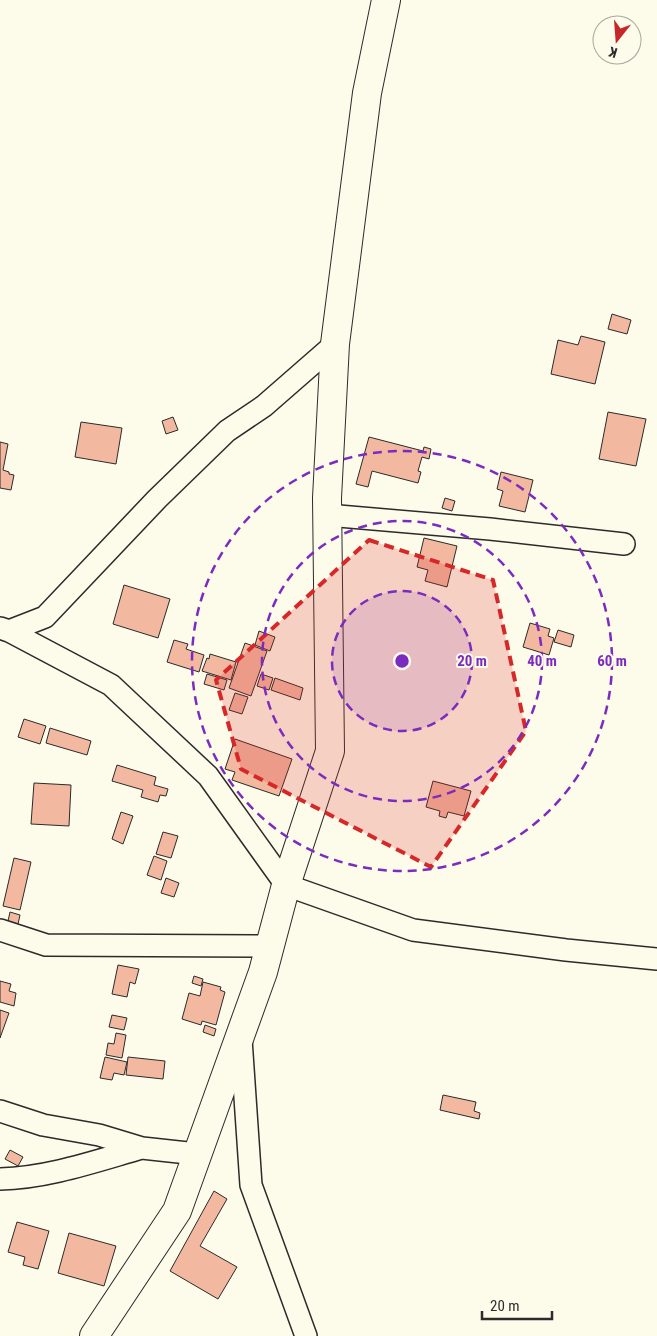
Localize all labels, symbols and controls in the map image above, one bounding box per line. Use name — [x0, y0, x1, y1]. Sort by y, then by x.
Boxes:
north arrow — [592, 15, 642, 65]
text: K — [607, 44, 619, 61]
centre of rings — [393, 652, 411, 670]
text: 20 m — [457, 652, 487, 670]
text: 40 m — [527, 652, 557, 670]
text: 60 m — [597, 652, 627, 670]
scale bar — [482, 1288, 552, 1320]
text: 20 m — [490, 1297, 520, 1315]

